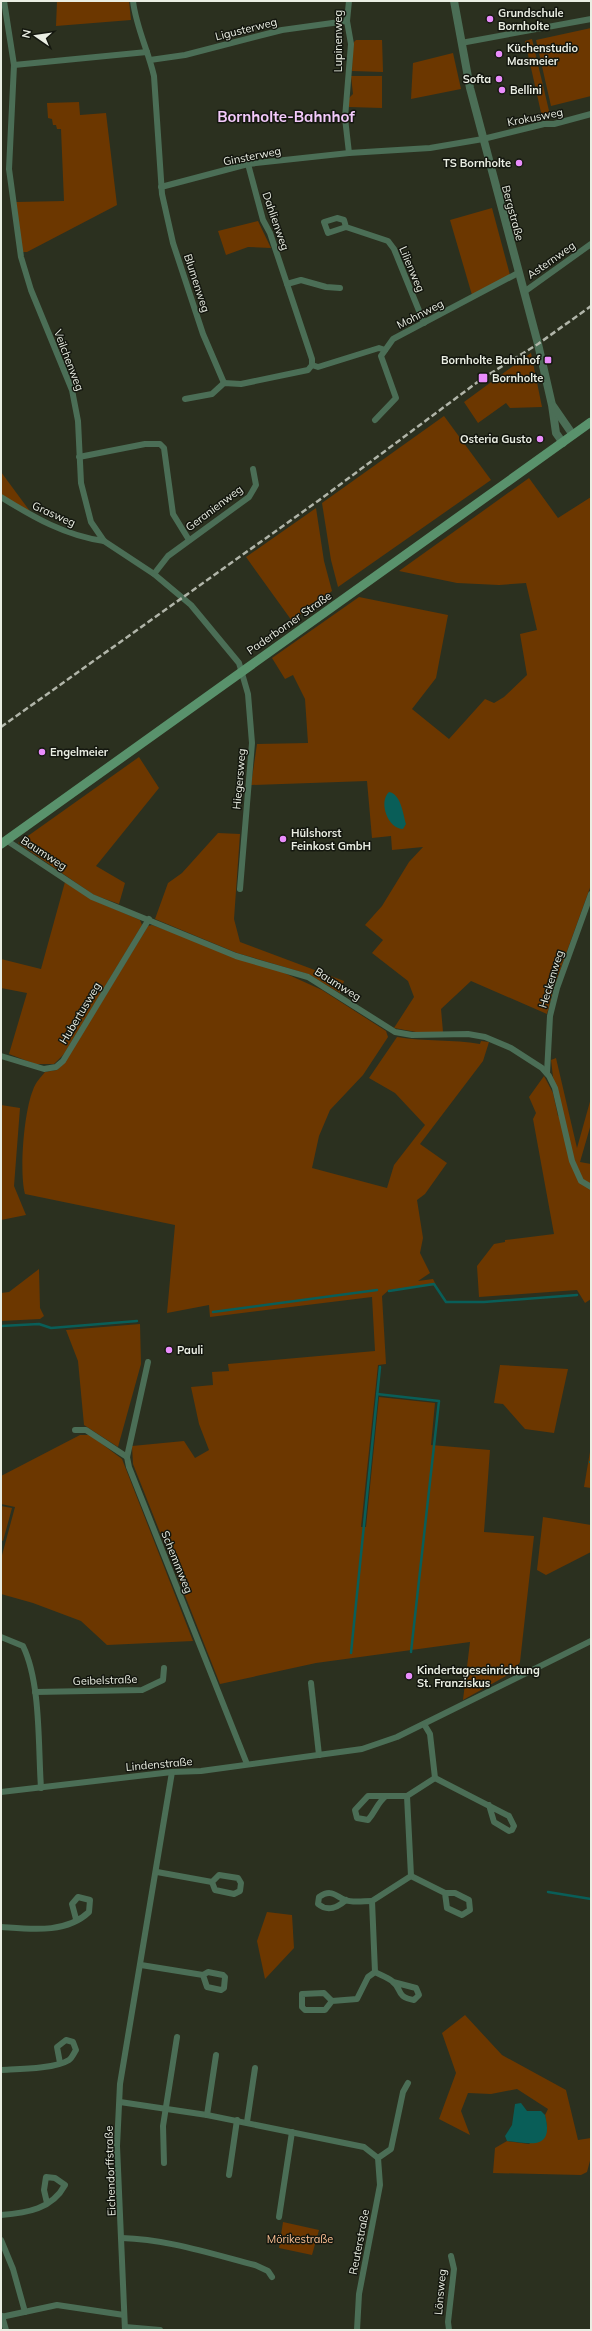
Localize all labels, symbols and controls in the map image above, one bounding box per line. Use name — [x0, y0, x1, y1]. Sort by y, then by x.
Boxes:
place label: Grundschule Bornholte — [498, 6, 564, 33]
street label: Lupinenweg — [331, 10, 345, 72]
marker: Grundschule Bornholte — [485, 14, 495, 24]
street label: Ligusterweg — [214, 15, 278, 43]
north arrow — [16, 16, 56, 56]
text: N — [19, 28, 34, 39]
place label: Küchenstudio Masmeier — [507, 41, 578, 68]
marker: Küchenstudio Masmeier — [494, 49, 504, 59]
place label: Softa — [463, 72, 491, 86]
marker: Softa — [494, 74, 504, 84]
place label: Bellini — [510, 83, 542, 97]
marker: Bellini — [497, 85, 507, 95]
street label: Krokusweg — [506, 105, 564, 129]
district label: Bornholte-Bahnhof — [217, 107, 355, 126]
street label: Ginsterweg — [222, 144, 282, 168]
place label: TS Bornholte — [443, 156, 511, 170]
marker: TS Bornholte — [514, 158, 524, 168]
street label: Bergstraße — [499, 184, 527, 242]
street label: Dahlienweg — [259, 190, 293, 252]
street label: Asternweg — [524, 238, 578, 282]
street label: Lilienweg — [396, 244, 428, 294]
street label: Blumenweg — [181, 252, 213, 314]
street label: Mohnweg — [394, 296, 446, 332]
street label: Veilchenweg — [51, 327, 87, 393]
place label: Bornholte Bahnhof — [441, 353, 541, 367]
marker: Bornholte Bahnhof — [543, 355, 553, 365]
place label: Bornholte — [492, 371, 543, 385]
marker: Bornholte — [477, 372, 489, 384]
place label: Osteria Gusto — [460, 432, 532, 446]
marker: Osteria Gusto — [535, 434, 545, 444]
street label: Geranienweg — [183, 482, 245, 534]
street label: Grasweg — [30, 498, 78, 530]
street label: Paderborner Straße — [244, 588, 334, 658]
place label: Engelmeier — [50, 745, 109, 759]
marker: Engelmeier — [37, 747, 47, 757]
street label: Hiegersweg — [229, 748, 249, 810]
place label: Hülshorst Feinkost GmbH — [291, 826, 371, 853]
street label: Baumweg — [18, 833, 70, 873]
marker: Hülshorst Feinkost GmbH — [278, 834, 288, 844]
street label: Heckenweg — [536, 948, 566, 1010]
street label: Baumweg — [312, 964, 364, 1004]
street label: Hubertusweg — [56, 980, 104, 1046]
place label: Pauli — [177, 1343, 203, 1357]
marker: Pauli — [164, 1345, 174, 1355]
street label: Schemmweg — [158, 1529, 196, 1595]
place label: Kindertageseinrichtung St. Franziskus — [417, 1663, 540, 1690]
marker: Kindertageseinrichtung St. Franziskus — [404, 1671, 414, 1681]
street label: Geibelstraße — [72, 1672, 138, 1688]
street label: Lindenstraße — [125, 1754, 193, 1774]
street label: Eichendorffstraße — [101, 2126, 119, 2216]
street label: Reuterstraße — [346, 2208, 372, 2276]
park label: Mörikestraße — [267, 2232, 333, 2246]
street label: Lönsweg — [431, 2268, 449, 2316]

